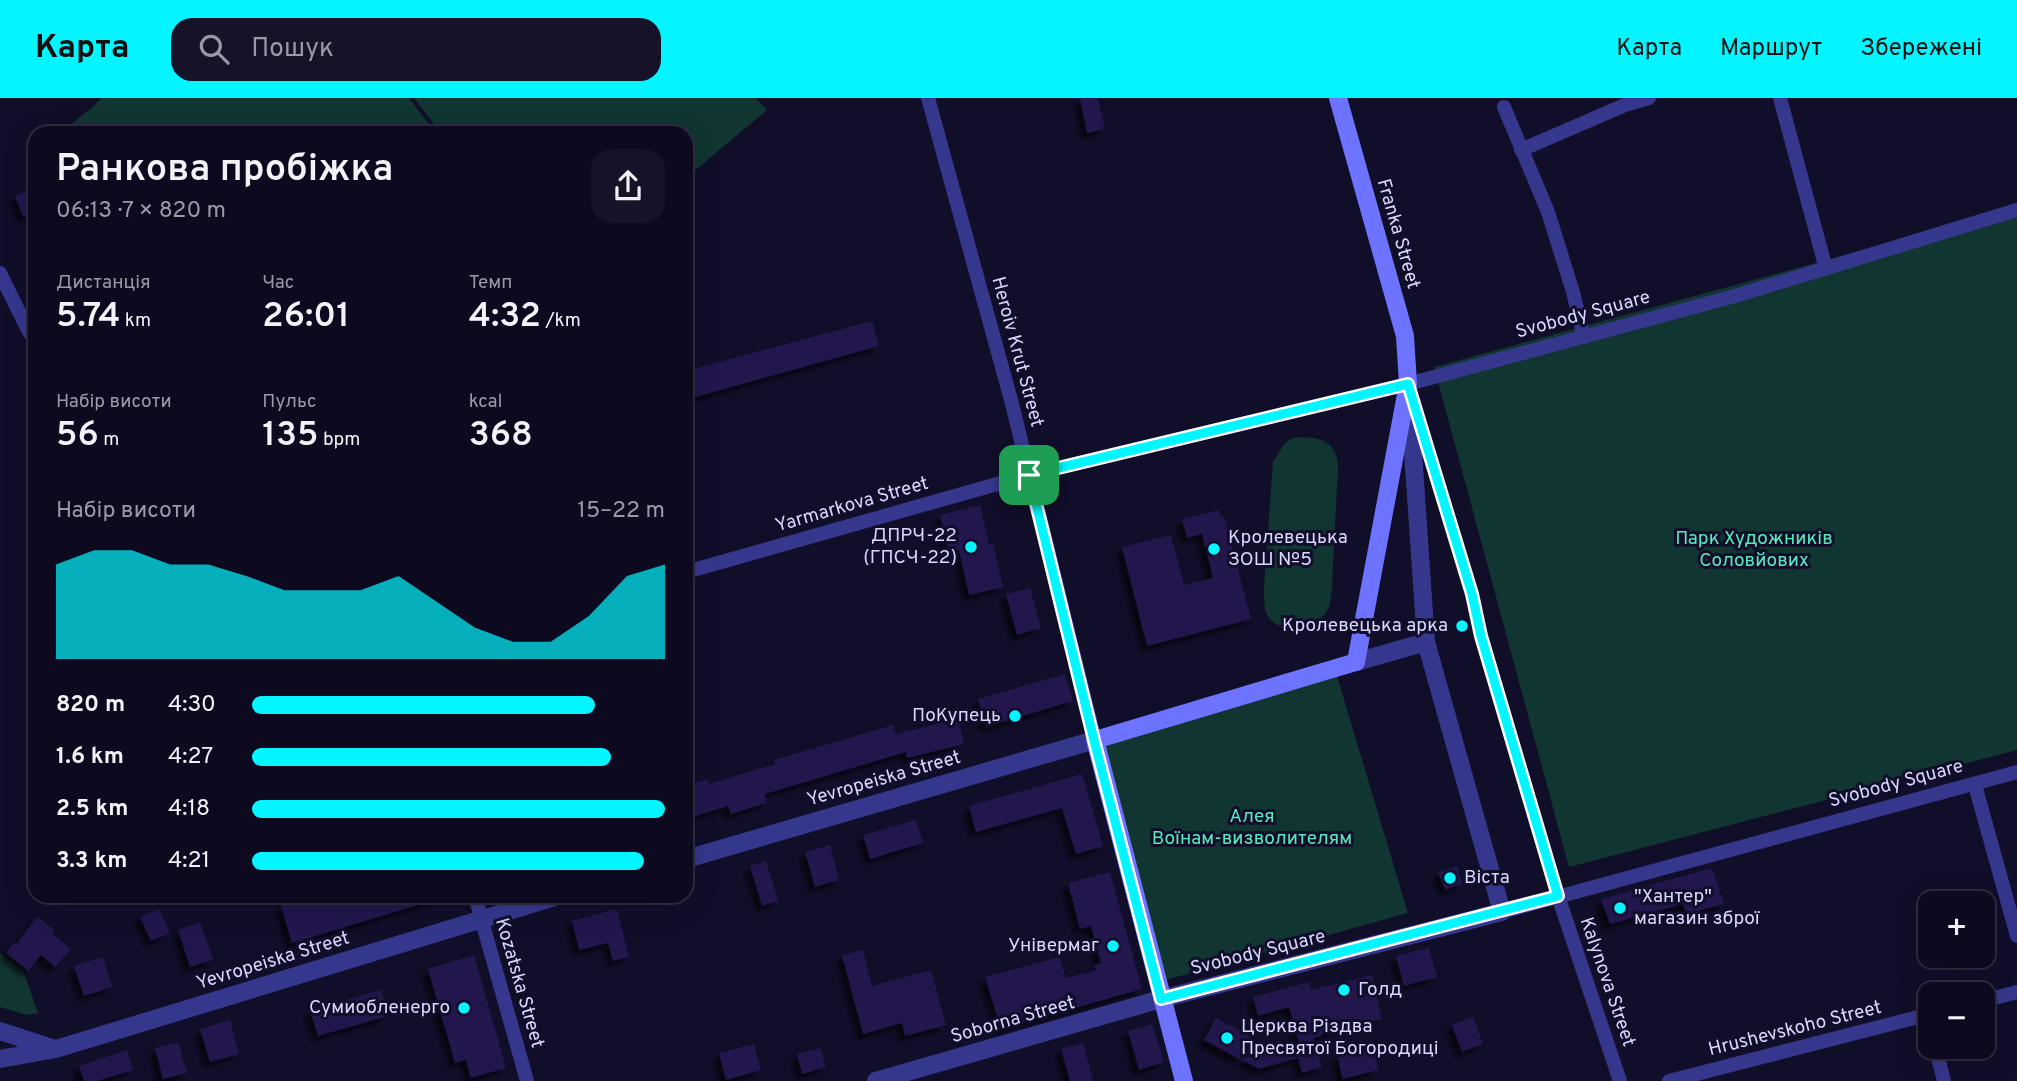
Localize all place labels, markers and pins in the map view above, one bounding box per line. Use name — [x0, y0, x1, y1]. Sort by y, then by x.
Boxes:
pin — [999, 445, 1059, 505]
place label: ДПРЧ-22 (ГПСЧ-22) — [863, 524, 957, 570]
place label: Кролевецька ЗОШ №5 — [1228, 526, 1348, 572]
marker: ДПРЧ-22 (ГПСЧ-22) — [963, 539, 979, 555]
marker: Кролевецька ЗОШ №5 — [1206, 541, 1222, 557]
place label: Кролевецька арка — [1282, 614, 1448, 638]
marker: Кролевецька арка — [1454, 618, 1470, 634]
place label: ПоКупець — [912, 704, 1001, 728]
marker: ПоКупець — [1007, 708, 1023, 724]
place label: Віста — [1464, 866, 1510, 890]
marker: Віста — [1442, 870, 1458, 886]
place label: "Хантер" магазин зброї — [1634, 885, 1761, 931]
marker: "Хантер" магазин зброї — [1612, 900, 1628, 916]
place label: Універмаг — [1008, 934, 1099, 958]
marker: Універмаг — [1105, 938, 1121, 954]
place label: Голд — [1358, 978, 1402, 1002]
marker: Голд — [1336, 982, 1352, 998]
place label: Сумиобленерго — [309, 996, 450, 1020]
marker: Сумиобленерго — [456, 1000, 472, 1016]
place label: Церква Різдва Пресвятої Богородиці — [1241, 1015, 1439, 1061]
marker: Церква Різдва Пресвятої Богородиці — [1219, 1030, 1235, 1046]

